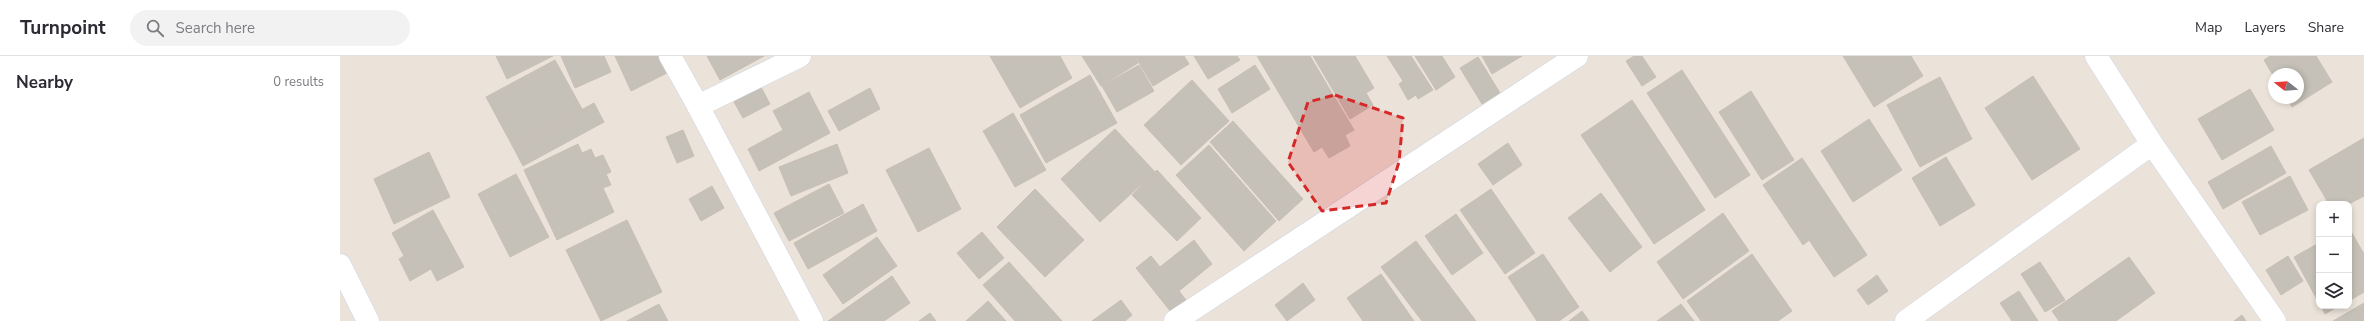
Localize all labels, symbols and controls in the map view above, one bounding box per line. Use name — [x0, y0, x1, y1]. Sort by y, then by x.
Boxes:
search box — [130, 10, 410, 46]
text: Turnpoint — [20, 15, 106, 41]
icon: search — [144, 17, 166, 39]
text: Search here — [176, 18, 255, 38]
text: Map — [2195, 18, 2222, 37]
text: Layers — [2244, 18, 2286, 37]
text: Share — [2308, 18, 2344, 37]
north arrow — [2268, 68, 2304, 104]
text: Nearby — [16, 71, 73, 94]
text: 0 results — [273, 73, 324, 91]
map controls — [2316, 201, 2352, 309]
button: + — [2316, 201, 2352, 237]
button: − — [2316, 237, 2352, 273]
button: layers — [2316, 273, 2352, 309]

